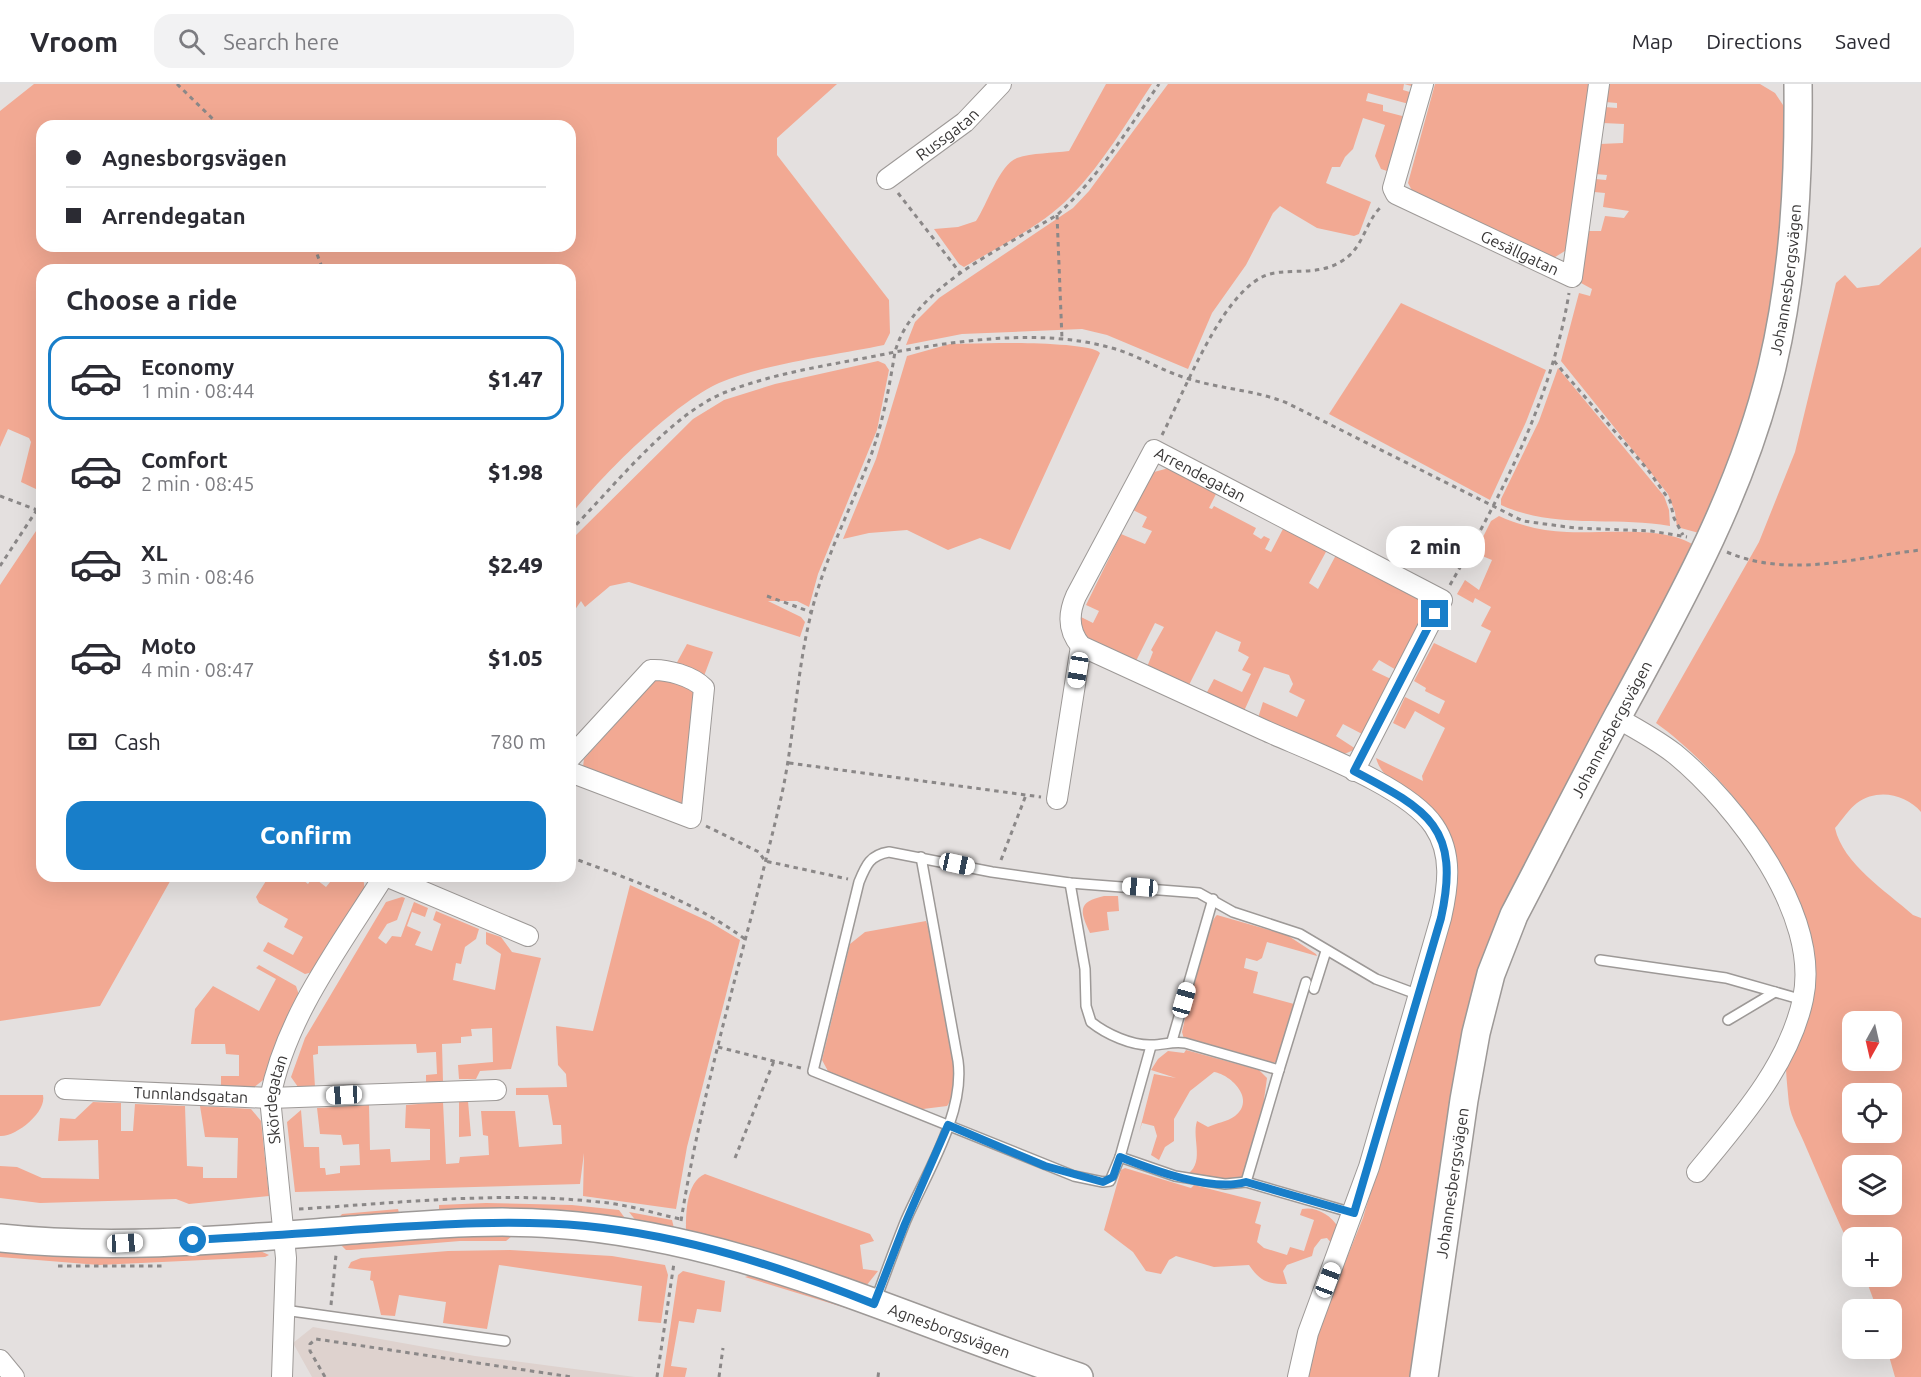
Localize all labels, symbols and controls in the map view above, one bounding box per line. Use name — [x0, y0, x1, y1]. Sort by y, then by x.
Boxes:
search box — [154, 14, 574, 68]
icon: search — [175, 25, 208, 58]
text: Vroom — [30, 26, 118, 57]
text: Search here — [223, 29, 339, 54]
text: Map — [1632, 29, 1673, 53]
text: Directions — [1706, 29, 1802, 53]
text: Saved — [1835, 29, 1891, 53]
street label: Russgatan — [912, 105, 982, 164]
text: Agnesborgsvägen — [102, 145, 287, 170]
text: Arrendegatan — [102, 203, 246, 228]
street label: Johannesbergsvägen — [1766, 203, 1804, 357]
street label: Gesällgatan — [1478, 226, 1562, 279]
text: Choose a ride — [66, 285, 238, 315]
icon: car — [69, 351, 123, 405]
text: Economy — [141, 354, 234, 379]
text: $1.47 — [488, 366, 543, 391]
text: 1 min · 08:44 — [141, 379, 255, 402]
street label: Arrendegatan — [1152, 443, 1249, 505]
icon: car — [69, 444, 123, 498]
text: Comfort — [141, 447, 228, 472]
text: $1.98 — [488, 459, 543, 484]
text: 2 min · 08:45 — [141, 472, 255, 495]
callout: 2 min — [1386, 527, 1484, 569]
text: 2 min — [1410, 535, 1461, 558]
icon: car — [69, 537, 123, 591]
text: XL — [141, 540, 168, 565]
text: $2.49 — [488, 552, 543, 577]
text: 3 min · 08:46 — [141, 565, 255, 588]
route end — [1421, 600, 1448, 627]
icon: car — [69, 630, 123, 684]
text: Moto — [141, 633, 196, 658]
text: $1.05 — [488, 645, 543, 670]
car — [1066, 651, 1090, 689]
text: 4 min · 08:47 — [141, 658, 255, 681]
street label: Johannesbergsvägen — [1568, 658, 1655, 801]
icon: cash — [66, 725, 99, 758]
text: Cash — [114, 729, 161, 754]
text: 780 m — [490, 730, 546, 753]
button: Confirm — [66, 801, 546, 870]
car — [938, 851, 976, 877]
car — [1121, 876, 1159, 898]
car — [1170, 980, 1198, 1020]
north arrow — [1842, 1011, 1902, 1071]
map controls — [1842, 1011, 1902, 1359]
street label: Skördegatan — [261, 1052, 290, 1145]
street label: Tunnlandsgatan — [133, 1083, 249, 1106]
button: locate — [1842, 1083, 1902, 1143]
car — [326, 1085, 362, 1105]
street label: Johannesbergsvägen — [1432, 1106, 1472, 1260]
button: layers — [1842, 1155, 1902, 1215]
route start — [179, 1226, 206, 1253]
button: + — [1842, 1227, 1902, 1287]
car — [107, 1233, 143, 1253]
car — [1313, 1260, 1343, 1300]
button: − — [1842, 1299, 1902, 1359]
street label: Agnesborgsvägen — [886, 1300, 1013, 1361]

